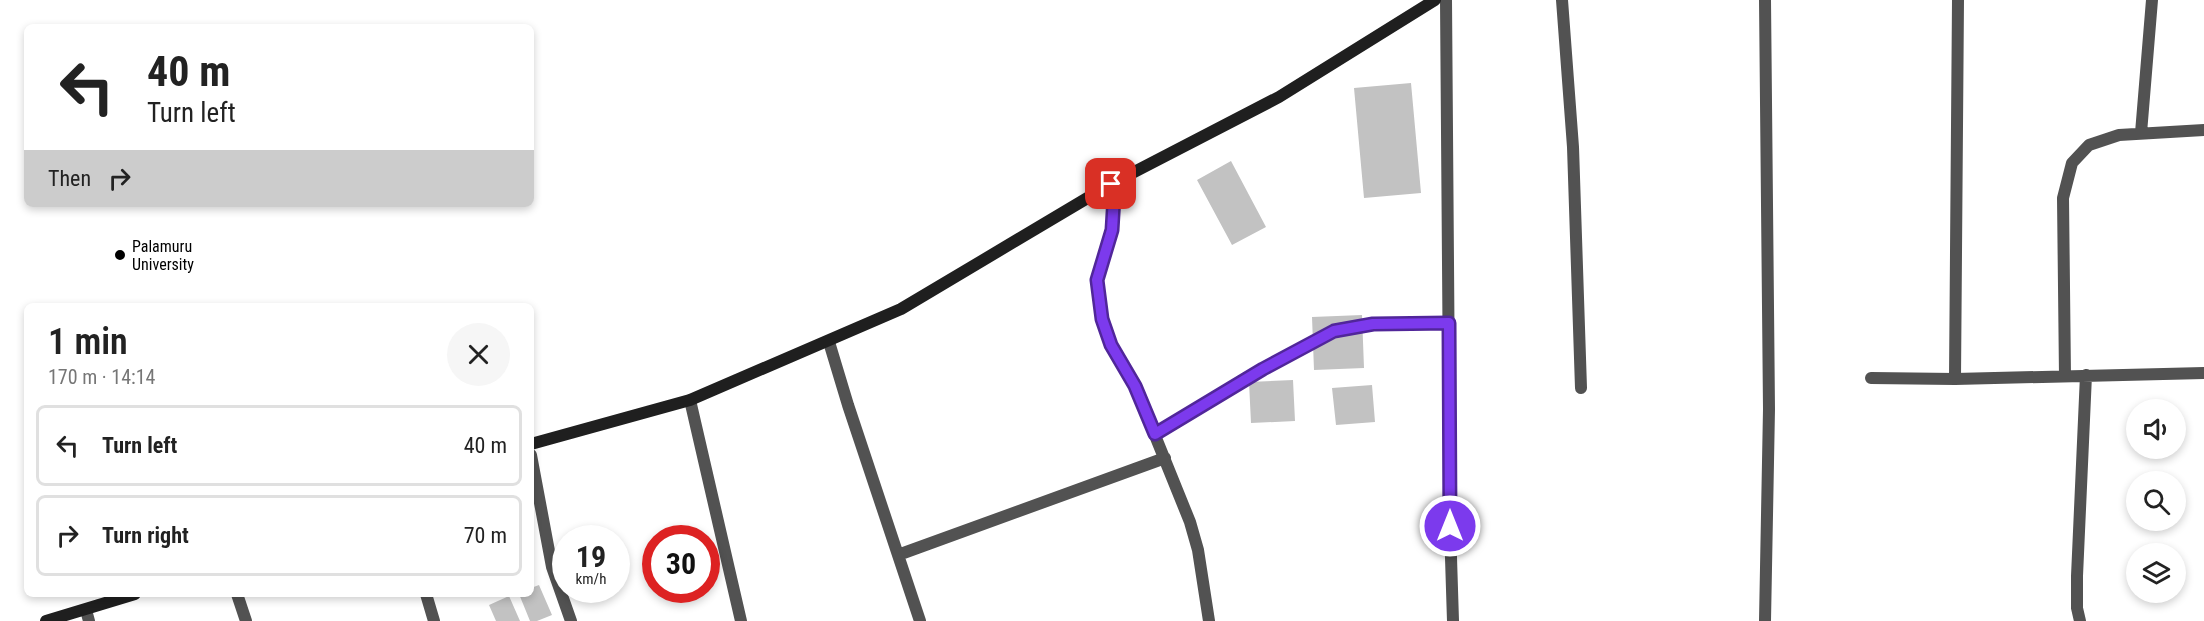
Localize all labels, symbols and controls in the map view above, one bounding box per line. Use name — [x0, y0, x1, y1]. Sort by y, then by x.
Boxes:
text: 40 m — [147, 47, 230, 96]
icon: left — [48, 48, 126, 126]
text: Turn left — [147, 97, 236, 129]
pin — [1085, 158, 1136, 209]
icon: right — [103, 162, 136, 195]
text: Then — [48, 166, 91, 191]
icon: arrive — [1094, 167, 1127, 200]
place label: Palamuru University — [132, 237, 194, 274]
marker: Palamuru University — [113, 248, 127, 262]
text: 1 min — [48, 321, 128, 363]
button: close — [447, 323, 510, 386]
text: 170 m · 14:14 — [48, 365, 155, 389]
map controls — [2126, 399, 2186, 603]
button: sound — [2126, 399, 2186, 459]
icon: left — [51, 429, 84, 462]
text: Turn left — [102, 433, 177, 458]
text: 40 m — [464, 433, 507, 458]
button: search — [2126, 471, 2186, 531]
position arrow — [1418, 494, 1482, 558]
icon: right — [51, 519, 84, 552]
text: Turn right — [102, 523, 189, 548]
text: 70 m — [464, 523, 507, 548]
speed limit sign: 30 — [642, 525, 720, 603]
text: 19 — [576, 539, 606, 574]
button: layers — [2126, 543, 2186, 603]
text: km/h — [576, 570, 606, 588]

